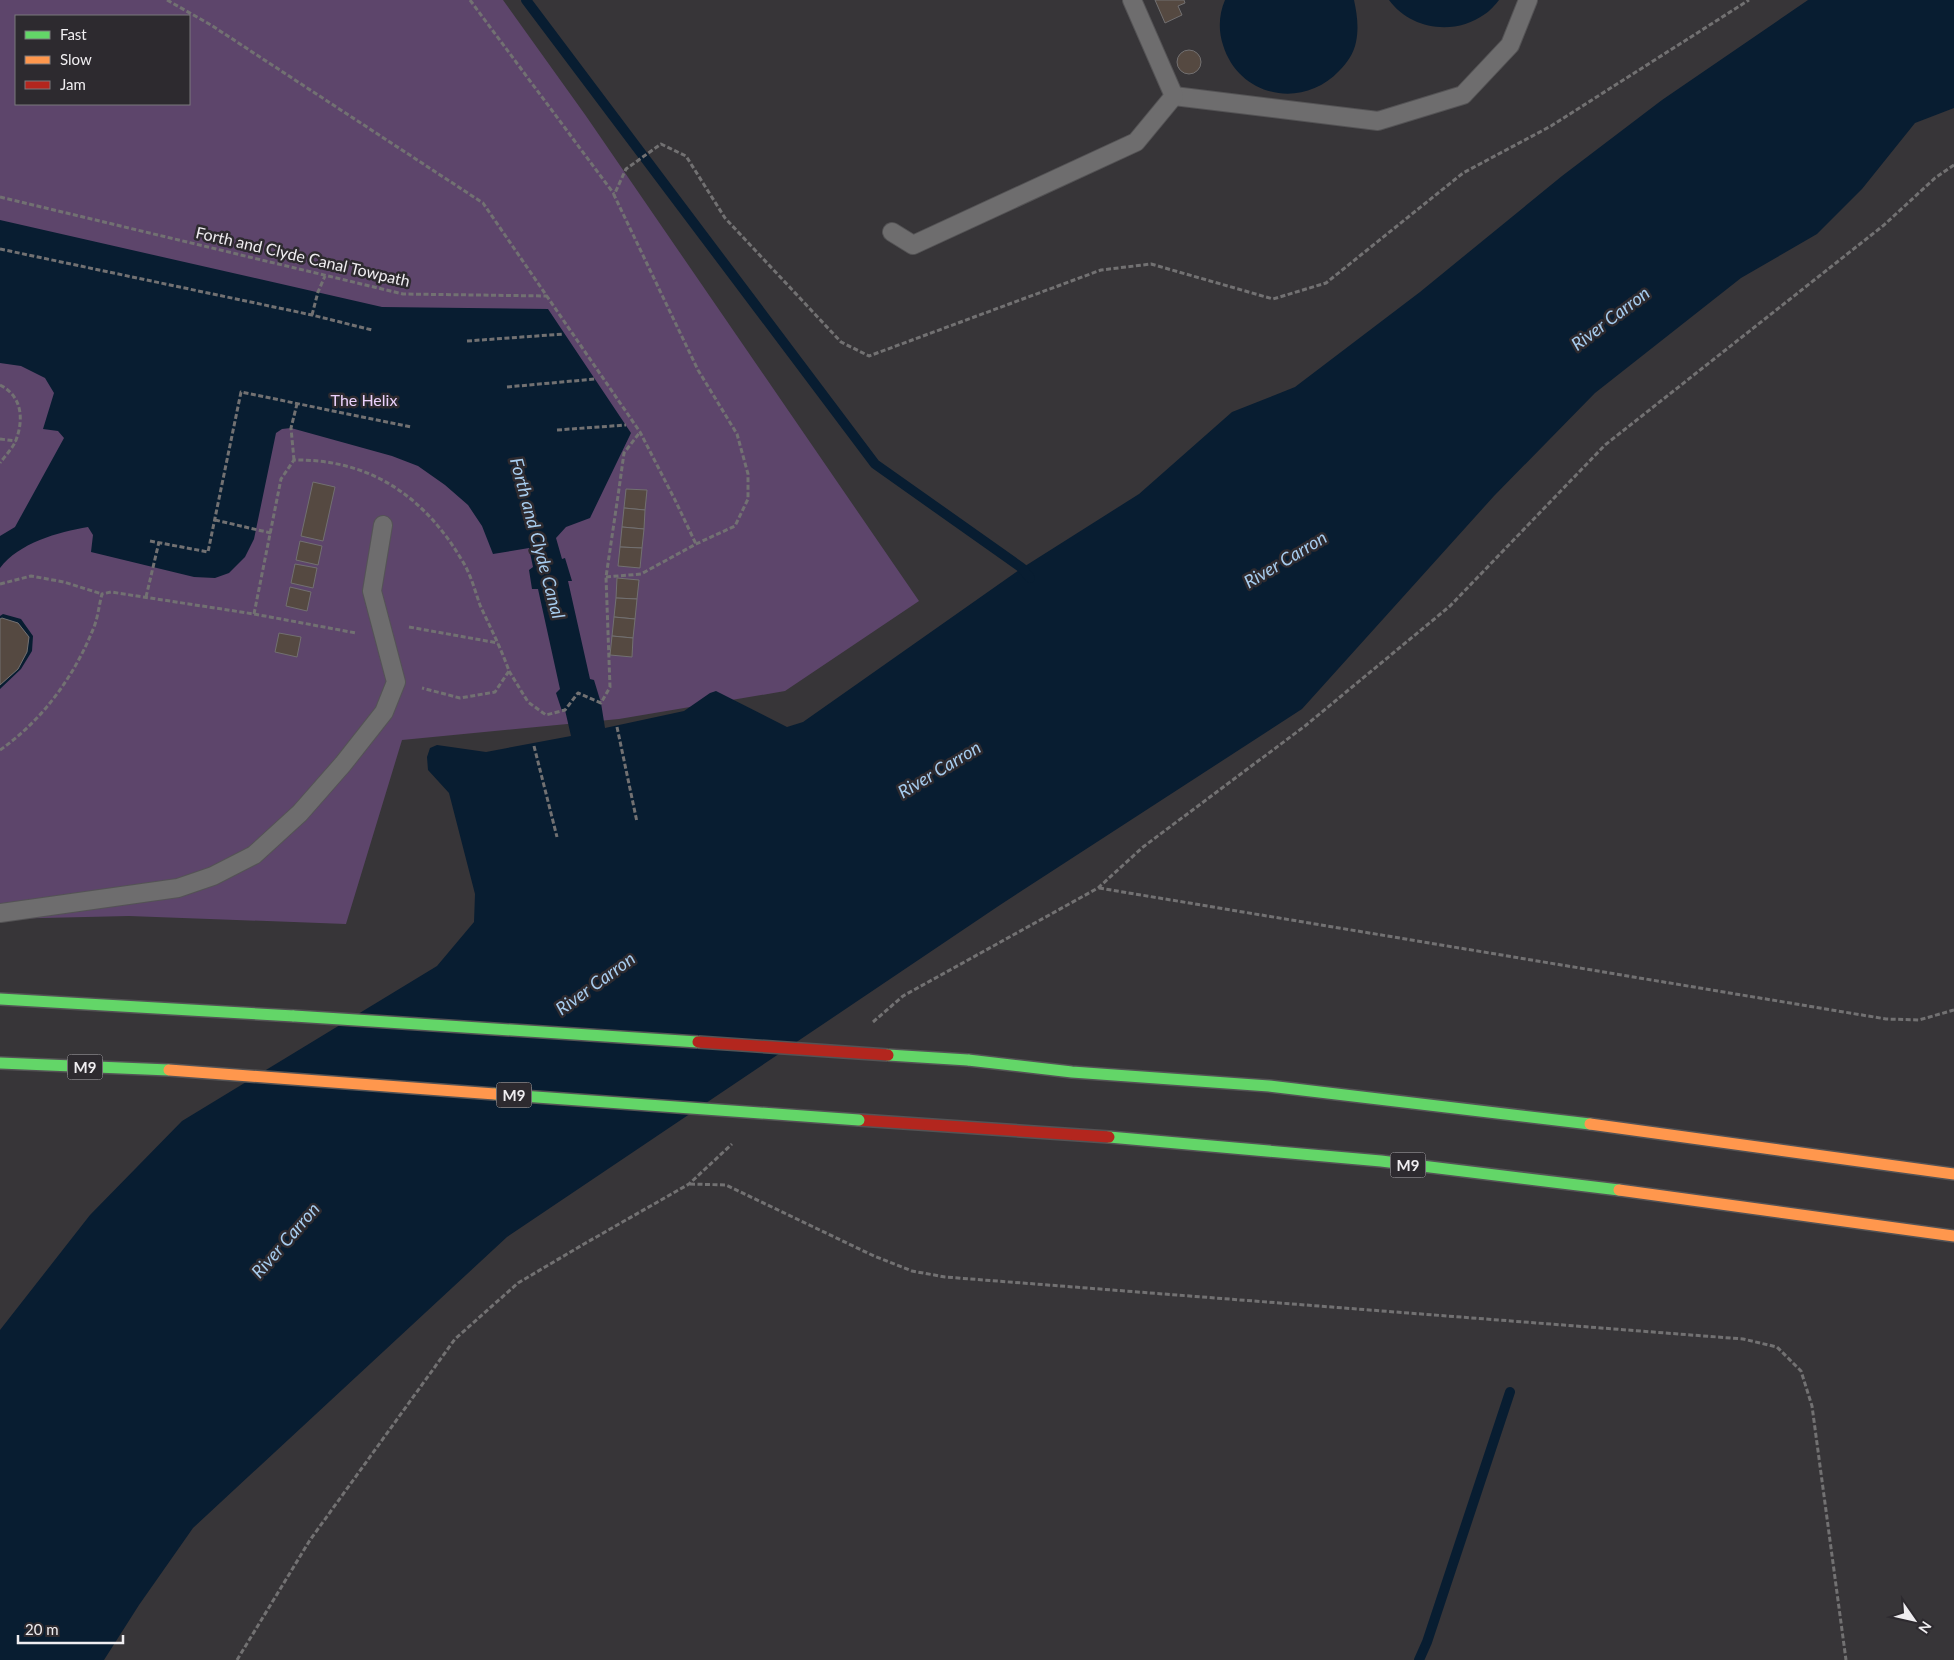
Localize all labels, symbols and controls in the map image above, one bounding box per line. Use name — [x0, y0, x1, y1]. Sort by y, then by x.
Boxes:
legend — [15, 15, 190, 105]
text: Fast — [60, 25, 87, 43]
text: Slow — [60, 50, 92, 68]
text: Jam — [60, 75, 86, 93]
street label: Forth and Clyde Canal Towpath — [194, 222, 412, 290]
water label: River Carron — [1566, 281, 1654, 355]
park label: The Helix — [331, 390, 397, 409]
water label: Forth and Clyde Canal — [506, 455, 570, 621]
water label: River Carron — [1240, 526, 1330, 592]
water label: River Carron — [894, 736, 984, 802]
water label: River Carron — [551, 947, 639, 1019]
road number: M9 — [68, 1054, 102, 1080]
road number: M9 — [496, 1082, 532, 1108]
road number: M9 — [1390, 1152, 1426, 1178]
water label: River Carron — [246, 1198, 324, 1282]
north arrow — [1889, 1595, 1939, 1645]
scale bar — [18, 1612, 122, 1644]
text: N — [1915, 1618, 1935, 1637]
text: 20 m — [25, 1620, 59, 1638]

